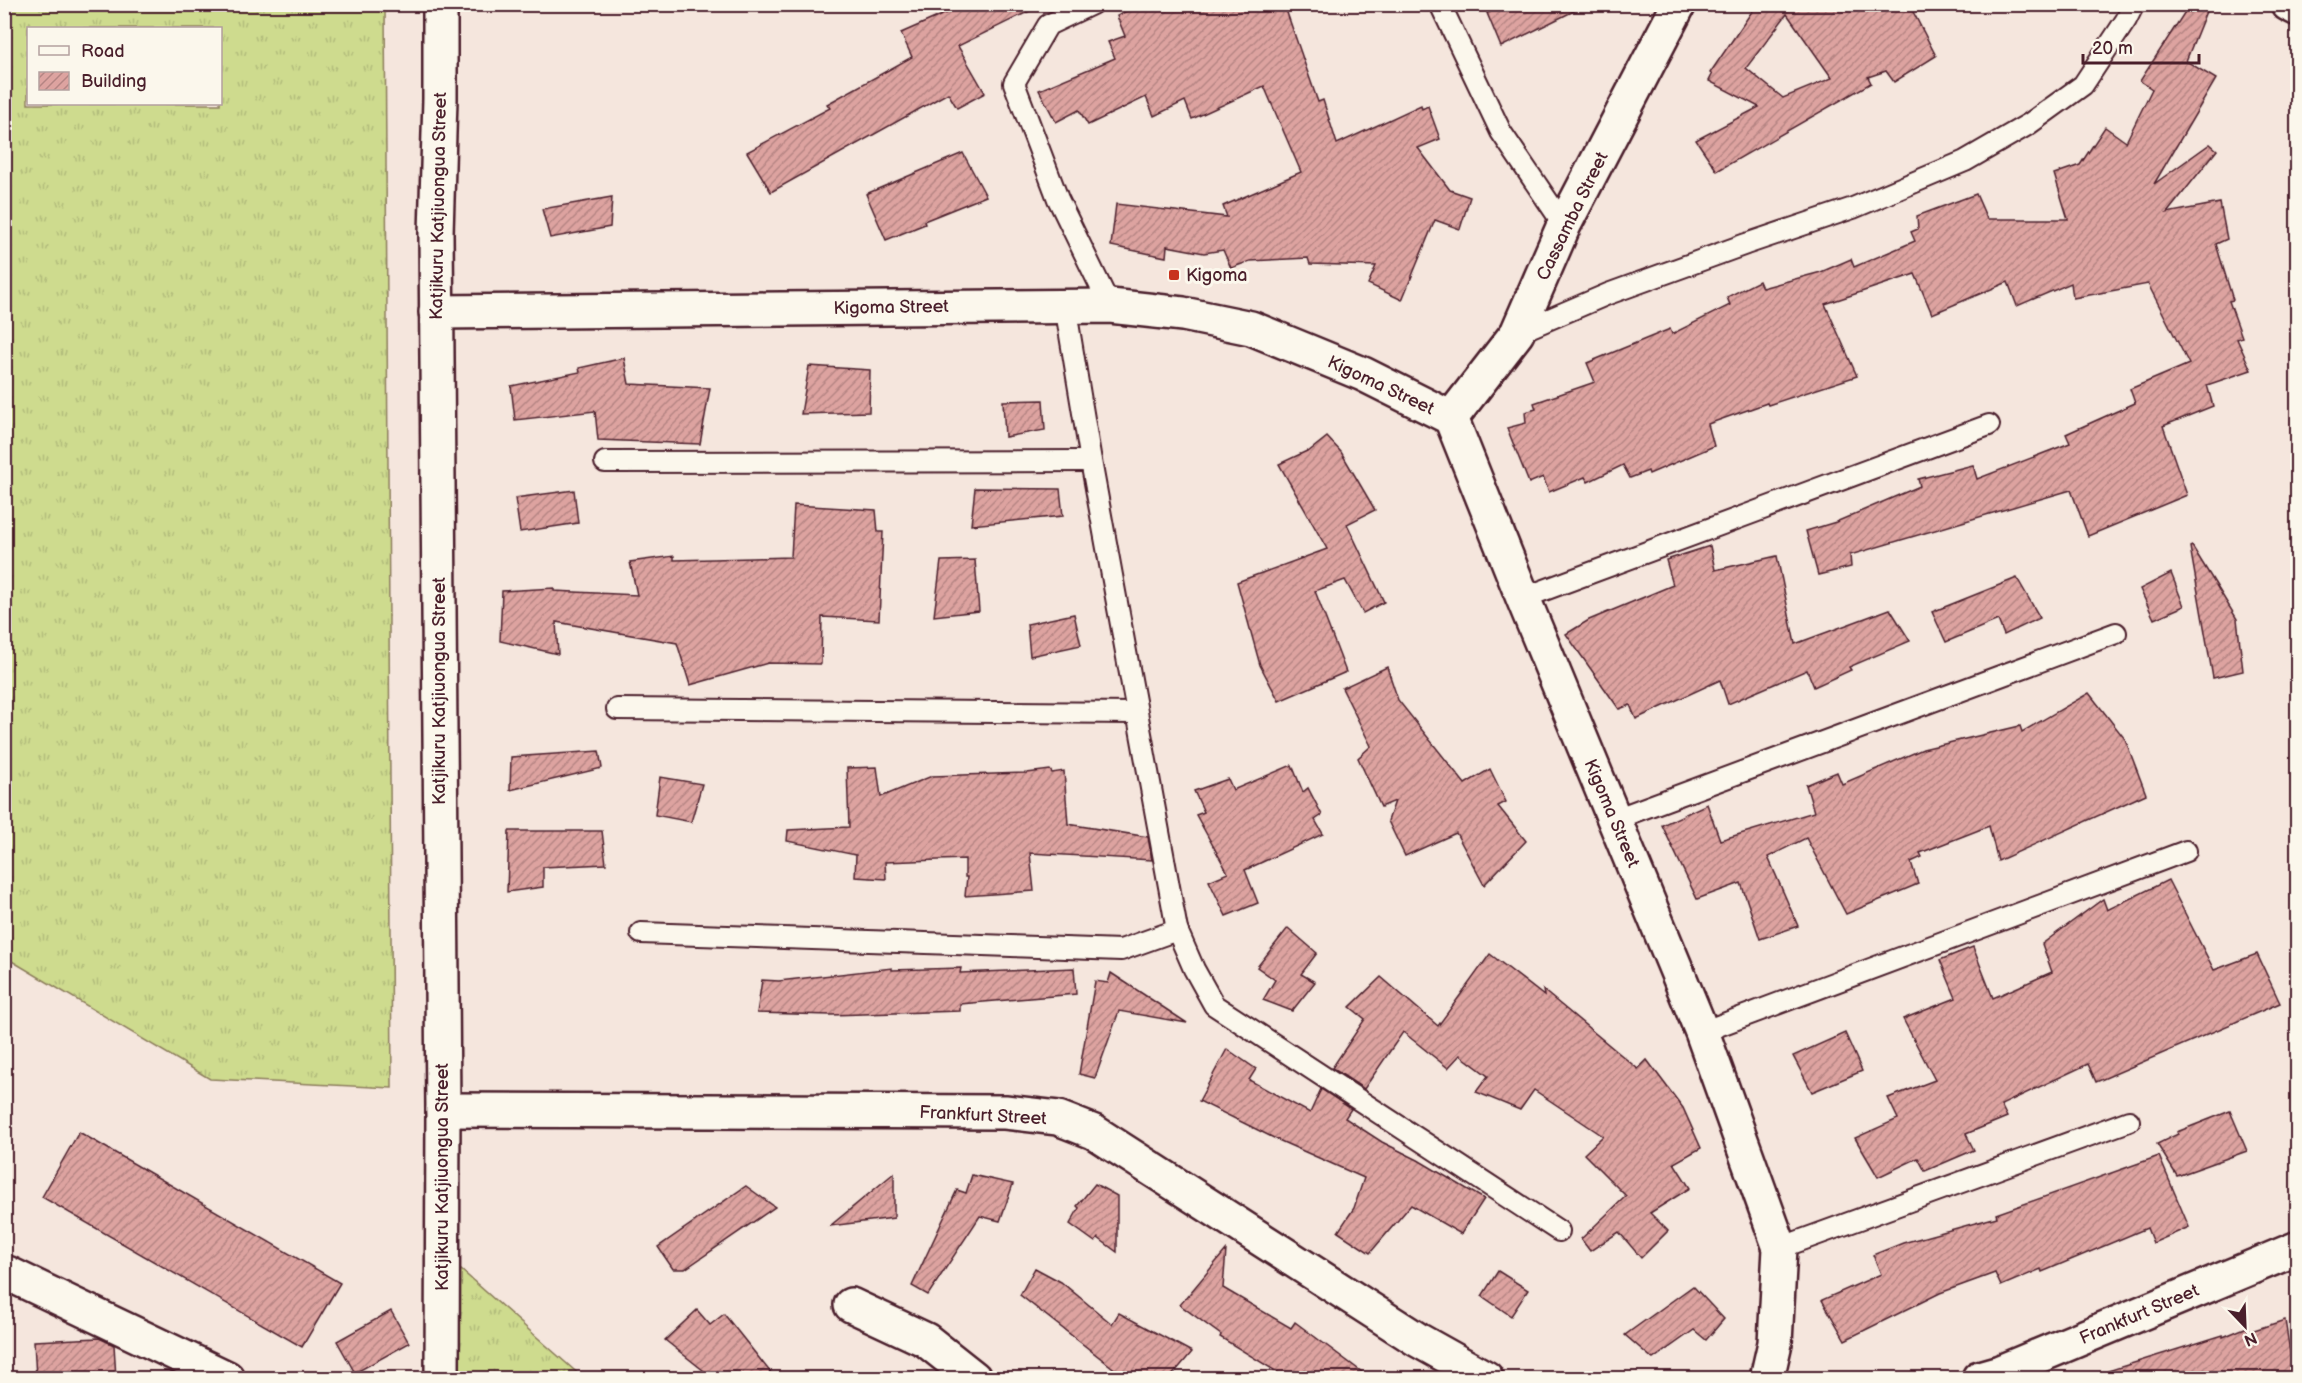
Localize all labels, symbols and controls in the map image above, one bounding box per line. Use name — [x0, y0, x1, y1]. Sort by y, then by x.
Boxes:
legend — [27, 27, 222, 105]
scale bar — [2083, 27, 2198, 65]
text: 20 m — [2092, 38, 2133, 59]
text: Road — [81, 41, 125, 62]
text: Building — [81, 71, 147, 92]
street label: Katjikuru Katjiuongua Street — [426, 92, 451, 320]
street label: Cassamba Street — [1532, 148, 1613, 284]
place label: Kigoma — [1186, 265, 1248, 286]
marker: Kigoma — [1167, 268, 1181, 282]
street label: Kigoma Street — [833, 296, 949, 319]
street label: Kigoma Street — [1324, 352, 1438, 420]
street label: Katjikuru Katjiuongua Street — [429, 577, 450, 805]
street label: Kigoma Street — [1579, 756, 1644, 871]
street label: Katjikuru Katjiuongua Street — [432, 1063, 453, 1291]
street label: Frankfurt Street — [919, 1102, 1048, 1129]
street label: Frankfurt Street — [2076, 1280, 2202, 1349]
north arrow — [2215, 1296, 2275, 1356]
text: N — [2241, 1327, 2260, 1350]

